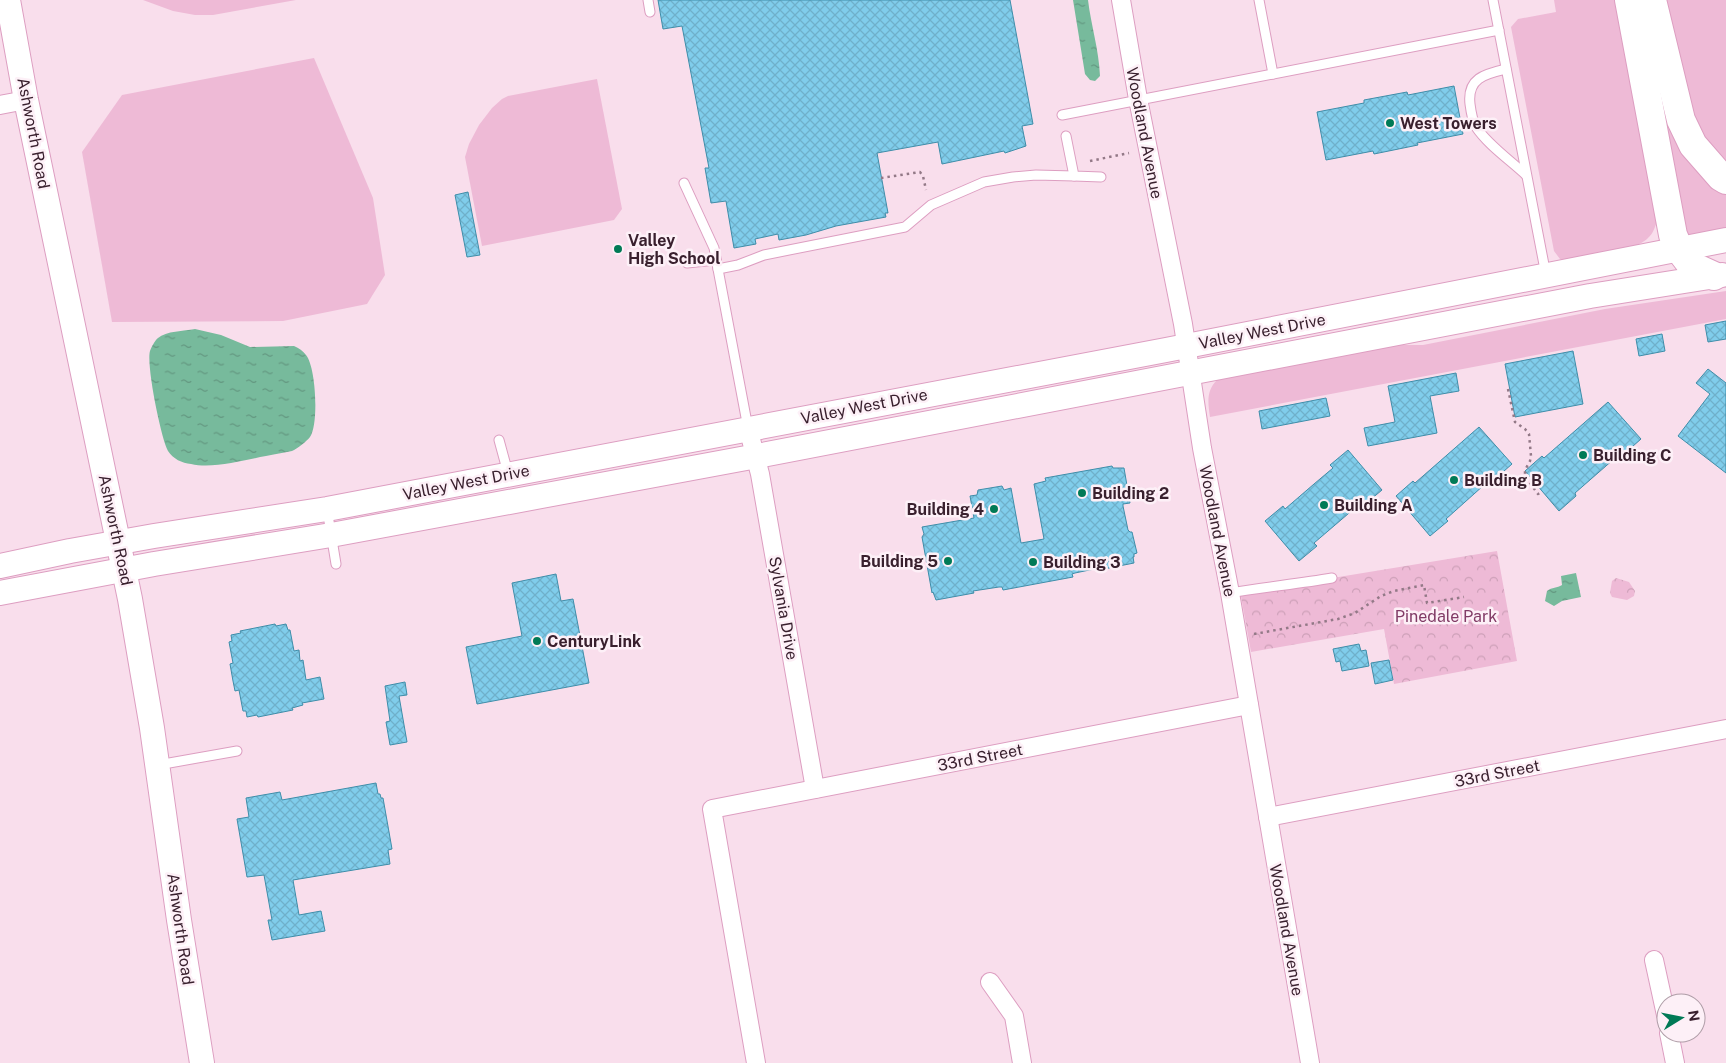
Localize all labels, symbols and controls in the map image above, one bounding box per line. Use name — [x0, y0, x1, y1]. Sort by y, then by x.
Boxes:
street label: Woodland Avenue — [1122, 66, 1167, 200]
street label: Ashworth Road — [13, 76, 54, 190]
place label: West Towers — [1400, 114, 1497, 133]
marker: West Towers — [1384, 117, 1396, 129]
place label: Valley High School — [628, 231, 721, 268]
marker: Valley High School — [612, 243, 624, 255]
street label: Valley West Drive — [1197, 310, 1327, 353]
street label: Valley West Drive — [799, 385, 929, 428]
place label: Building C — [1593, 446, 1671, 465]
marker: Building C — [1577, 449, 1589, 461]
street label: Valley West Drive — [401, 461, 531, 504]
street label: Woodland Avenue — [1195, 464, 1240, 598]
place label: Building B — [1464, 471, 1542, 490]
street label: Ashworth Road — [94, 473, 137, 587]
marker: Building B — [1448, 474, 1460, 486]
place label: Building 2 — [1092, 484, 1169, 503]
marker: Building 2 — [1076, 487, 1088, 499]
place label: Building A — [1334, 496, 1413, 515]
marker: Building A — [1318, 499, 1330, 511]
place label: Building 4 — [907, 500, 984, 519]
marker: Building 4 — [988, 503, 1000, 515]
place label: Building 5 — [860, 552, 938, 571]
place label: Building 3 — [1043, 553, 1121, 572]
street label: Sylvania Drive — [765, 555, 802, 661]
marker: Building 5 — [942, 555, 954, 567]
marker: Building 3 — [1027, 556, 1039, 568]
park label: Pinedale Park — [1395, 607, 1497, 626]
place label: CenturyLink — [547, 632, 641, 651]
marker: CenturyLink — [531, 635, 543, 647]
street label: 33rd Street — [936, 740, 1024, 775]
street label: 33rd Street — [1453, 756, 1541, 791]
street label: Woodland Avenue — [1266, 863, 1307, 997]
street label: Ashworth Road — [163, 872, 198, 986]
north arrow — [1656, 993, 1706, 1043]
text: N — [1685, 1009, 1703, 1023]

